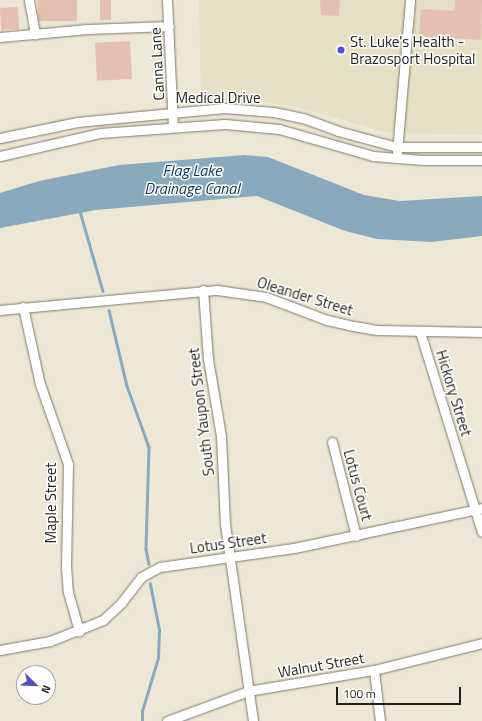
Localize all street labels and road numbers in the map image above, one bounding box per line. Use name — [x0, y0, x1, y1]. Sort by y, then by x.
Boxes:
street label: Canna Lane — [146, 27, 168, 101]
street label: Medical Drive — [176, 89, 260, 107]
street label: Oleander Street — [255, 273, 355, 319]
street label: South Yaupon Street — [184, 347, 218, 477]
street label: Hickory Street — [432, 348, 476, 438]
street label: Lotus Court — [340, 447, 376, 523]
street label: Maple Street — [42, 462, 60, 544]
street label: Lotus Street — [189, 529, 267, 557]
street label: Walnut Street — [276, 649, 366, 681]

